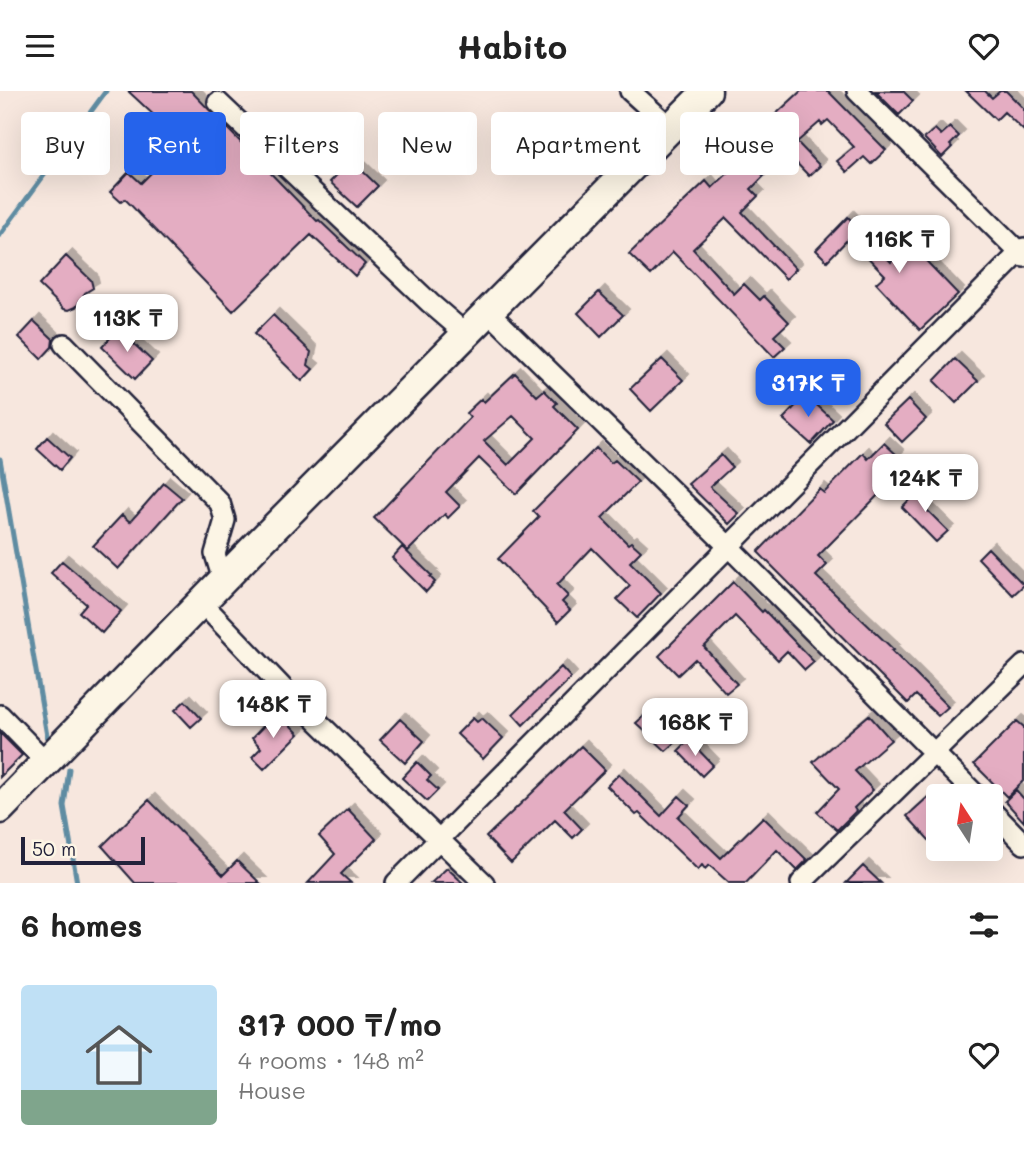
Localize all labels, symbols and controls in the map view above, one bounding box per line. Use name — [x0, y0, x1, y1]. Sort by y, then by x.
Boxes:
text: Habito — [457, 25, 567, 67]
icon: menu — [21, 27, 59, 65]
icon: heart — [965, 27, 1003, 65]
chip: Buy — [21, 112, 110, 175]
chip: Rent — [124, 112, 226, 175]
chip: Filters — [240, 112, 364, 175]
chip: New — [378, 112, 477, 175]
chip: Apartment — [491, 112, 666, 175]
chip: House — [680, 112, 799, 175]
pin: 116K ₸ — [842, 215, 956, 275]
text: 116K ₸ — [864, 223, 934, 253]
pin: 113K ₸ — [70, 295, 184, 354]
text: 113K ₸ — [92, 302, 162, 332]
pin: 317K ₸ — [751, 359, 865, 419]
text: 317K ₸ — [772, 367, 844, 397]
pin: 124K ₸ — [868, 455, 982, 514]
text: 124K ₸ — [888, 462, 962, 492]
pin: 148K ₸ — [216, 681, 330, 740]
text: 148K ₸ — [235, 688, 311, 718]
pin: 168K ₸ — [638, 699, 752, 758]
text: 168K ₸ — [658, 706, 732, 736]
north arrow — [926, 784, 1003, 861]
map controls — [926, 784, 1003, 861]
scale bar — [21, 834, 145, 866]
text: 50 m — [32, 836, 76, 861]
text: 6 homes — [21, 905, 142, 945]
icon: filters — [965, 906, 1003, 944]
text: 317 000 ₸/mo — [238, 1004, 441, 1044]
icon: home — [77, 1013, 161, 1097]
icon: heart — [965, 1036, 1003, 1074]
text: 4 rooms · 148 m² — [238, 1045, 424, 1075]
text: House — [238, 1075, 306, 1105]

